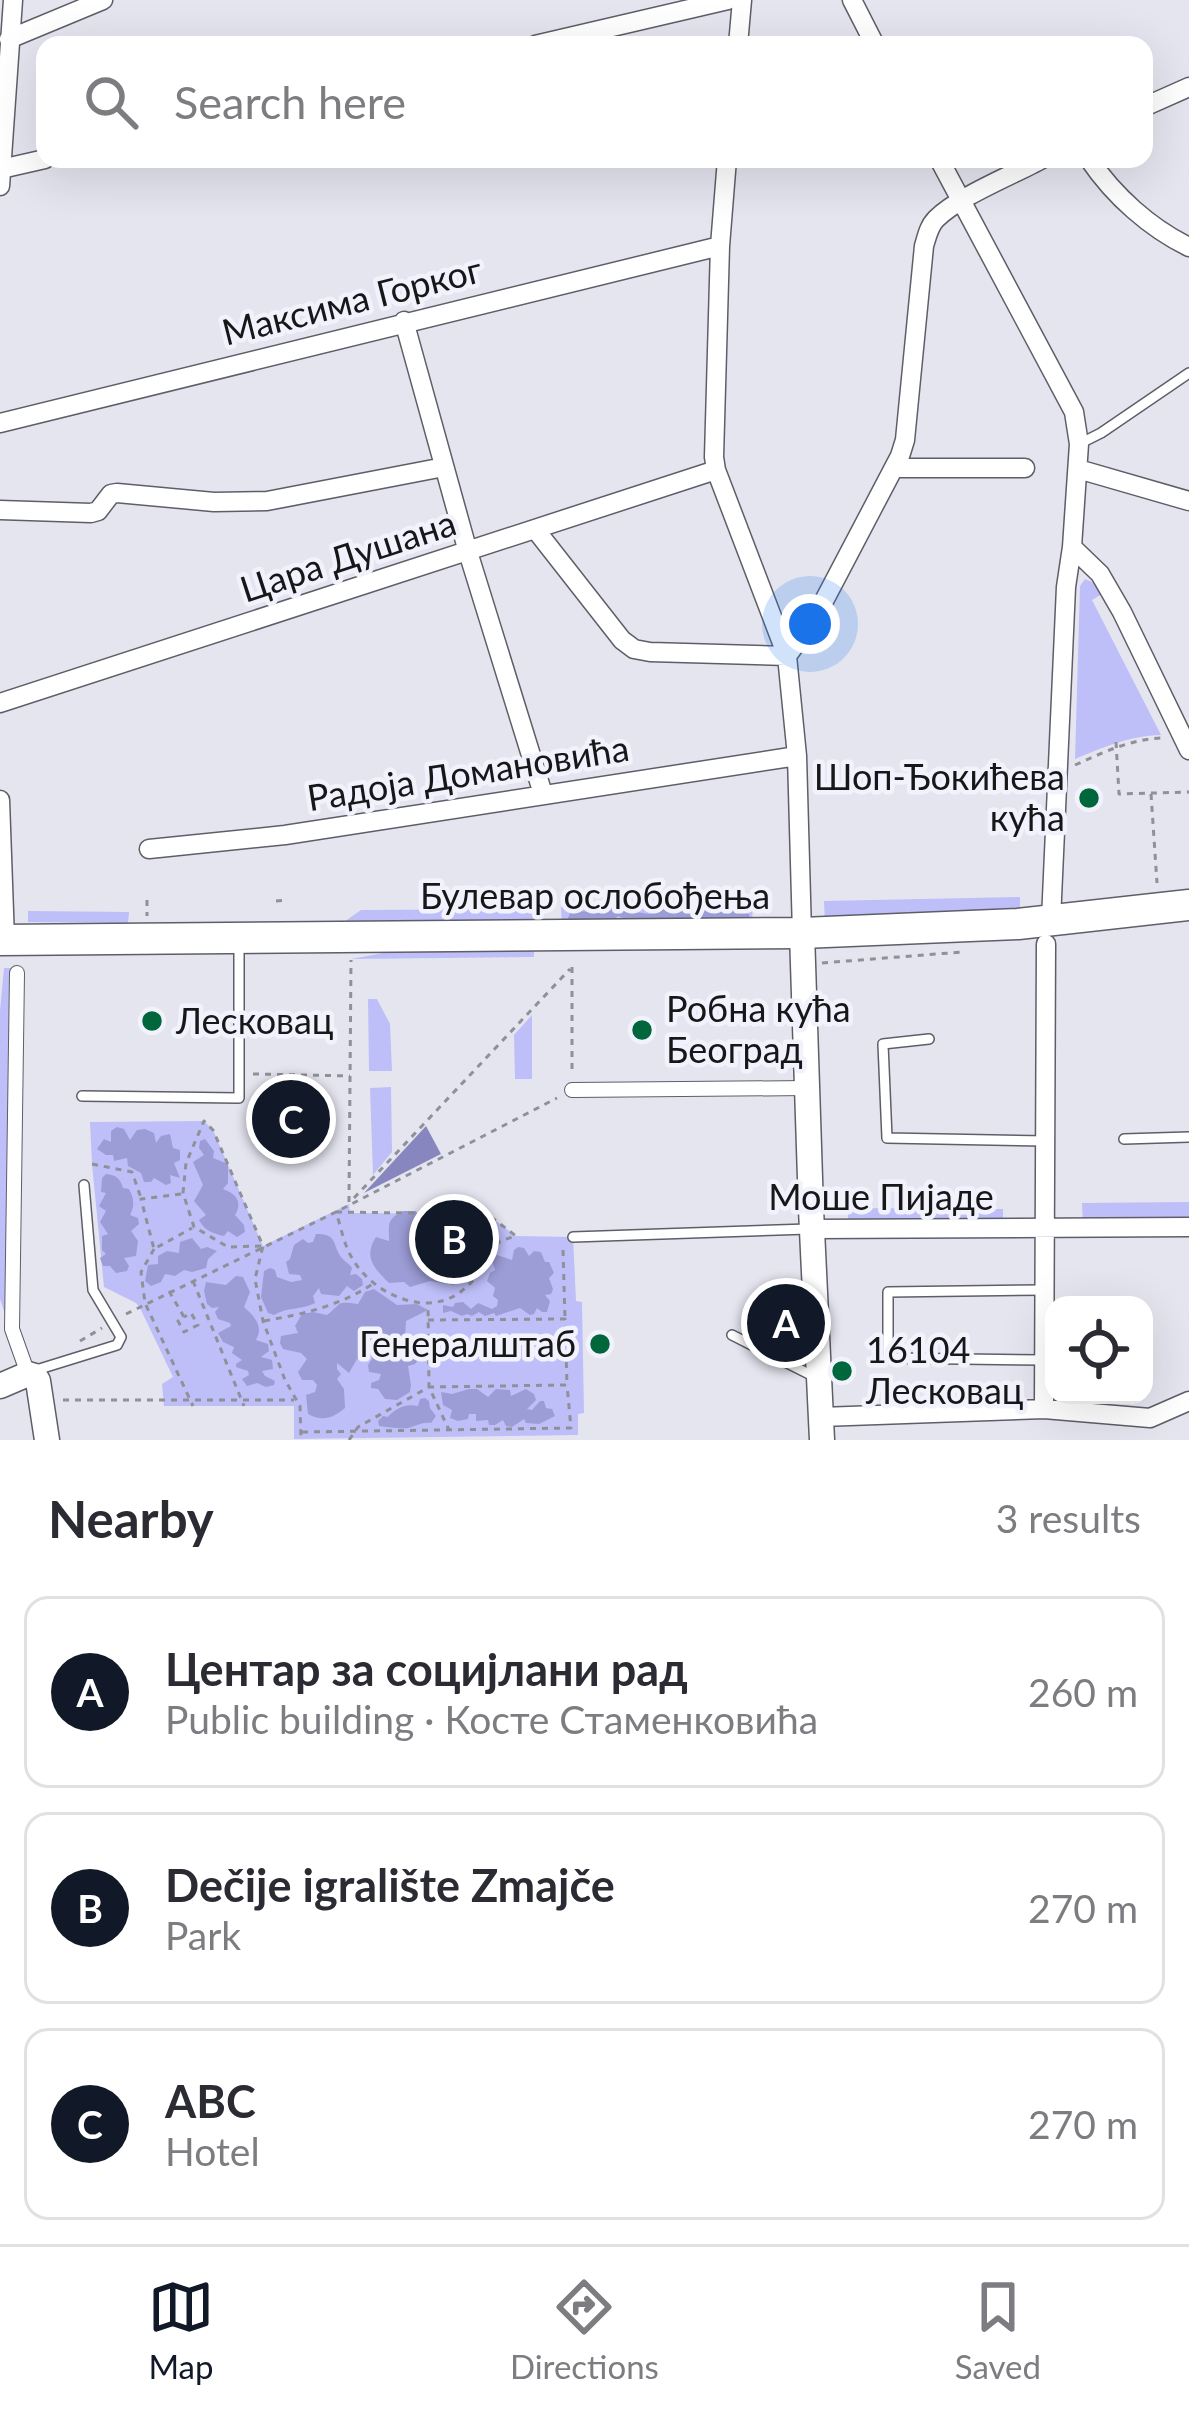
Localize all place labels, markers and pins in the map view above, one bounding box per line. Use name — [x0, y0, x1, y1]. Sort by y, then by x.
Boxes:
place label: Шоп-Ђокићева кућа — [814, 754, 1065, 839]
marker: Шоп-Ђокићева кућа — [1076, 785, 1102, 811]
place label: Робна кућа Београд — [666, 986, 851, 1071]
place label: Лесковац — [175, 998, 334, 1042]
marker: Лесковац — [139, 1008, 165, 1034]
marker: Робна кућа Београд — [629, 1017, 655, 1043]
pin: C — [252, 1074, 330, 1164]
pin: B — [415, 1194, 493, 1284]
pin: A — [747, 1278, 825, 1368]
place label: Генералштаб — [359, 1321, 576, 1365]
place label: 16104 Лесковац — [865, 1327, 1024, 1412]
marker: Генералштаб — [587, 1331, 613, 1357]
marker: 16104 Лесковац — [829, 1358, 855, 1384]

